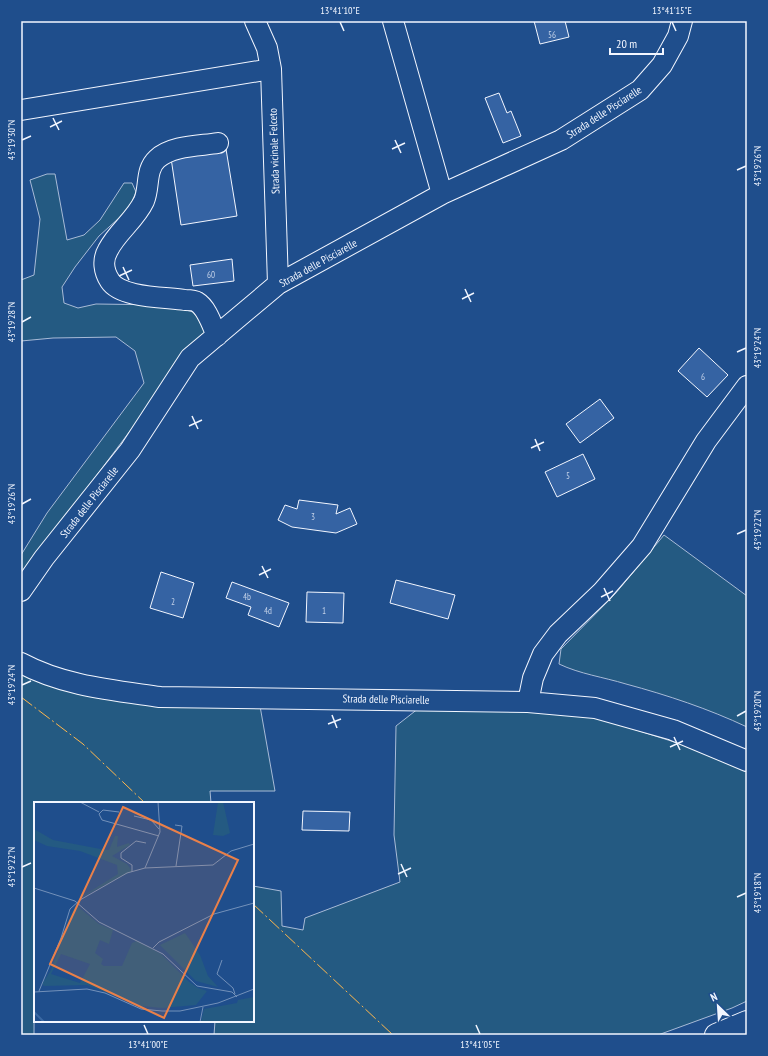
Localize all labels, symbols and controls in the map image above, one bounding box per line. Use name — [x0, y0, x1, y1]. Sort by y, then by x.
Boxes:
text: 13°41'10"E — [320, 4, 360, 17]
text: 13°41'15"E — [652, 4, 692, 17]
house number: 56 — [548, 29, 556, 40]
scale bar — [610, 30, 663, 56]
text: 20 m — [616, 36, 637, 51]
street label: Strada delle Pisciarelle — [564, 82, 645, 142]
street label: Strada vicinale Felceto — [265, 108, 282, 194]
text: 43°19'30"N — [5, 120, 18, 160]
text: 43°19'26"N — [751, 146, 764, 186]
street label: Strada delle Pisciarelle — [277, 236, 360, 290]
house number: 60 — [207, 269, 215, 280]
text: 43°19'28"N — [5, 302, 18, 342]
text: 43°19'24"N — [751, 328, 764, 368]
house number: 6 — [701, 371, 705, 382]
street label: Strada delle Pisciarelle — [57, 463, 122, 541]
house number: 5 — [566, 470, 570, 481]
text: 43°19'26"N — [5, 484, 18, 524]
text: 43°19'22"N — [751, 510, 764, 550]
house number: 3 — [311, 511, 315, 522]
house number: 4b — [243, 591, 251, 602]
house number: 2 — [171, 596, 175, 607]
house number: 4d — [264, 605, 272, 616]
house number: 1 — [322, 605, 326, 616]
text: 43°19'24"N — [5, 665, 18, 705]
street label: Strada delle Pisciarelle — [342, 691, 430, 707]
text: 43°19'20"N — [751, 691, 764, 731]
inset map — [34, 802, 254, 1022]
text: 43°19'22"N — [5, 847, 18, 887]
text: 43°19'18"N — [751, 873, 764, 913]
north arrow — [698, 986, 738, 1026]
text: N — [708, 989, 719, 1005]
text: 13°41'00"E — [128, 1038, 168, 1051]
text: 13°41'05"E — [460, 1038, 500, 1051]

